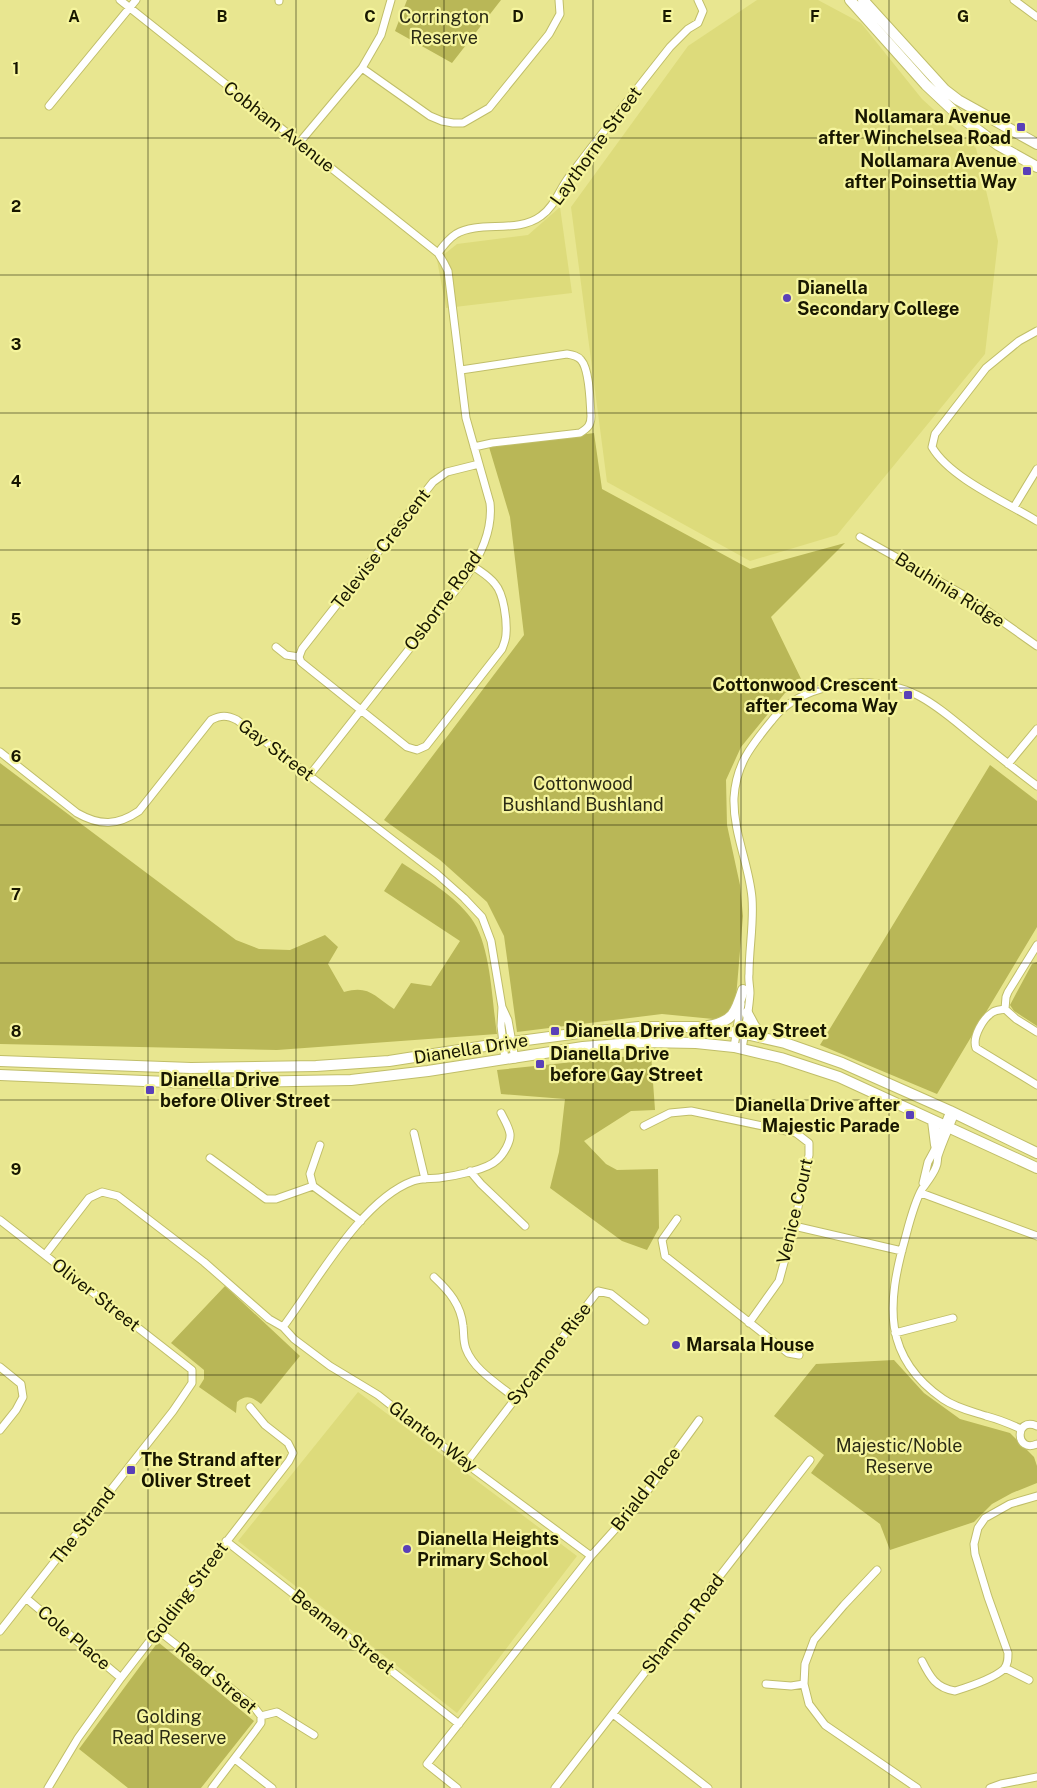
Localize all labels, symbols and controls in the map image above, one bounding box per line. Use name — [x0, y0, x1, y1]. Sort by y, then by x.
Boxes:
park label: Corrington Reserve — [399, 6, 489, 48]
text: A — [68, 7, 80, 26]
text: B — [217, 7, 228, 26]
text: C — [364, 7, 376, 26]
text: D — [512, 7, 524, 26]
text: E — [662, 7, 672, 26]
text: F — [810, 7, 820, 26]
text: G — [957, 7, 969, 26]
text: 1 — [13, 59, 19, 78]
street label: Cobham Avenue — [220, 77, 339, 177]
street label: Laythorne Street — [546, 82, 646, 209]
place label: Nollamara Avenue after Winchelsea Road — [818, 106, 1011, 148]
marker: Nollamara Avenue after Winchelsea Road — [1015, 121, 1027, 133]
place label: Nollamara Avenue after Poinsettia Way — [845, 150, 1017, 192]
marker: Nollamara Avenue after Poinsettia Way — [1021, 165, 1033, 177]
text: 2 — [11, 197, 21, 216]
place label: Dianella Secondary College — [797, 277, 960, 319]
marker: Dianella Secondary College — [781, 292, 793, 304]
text: 3 — [11, 335, 21, 354]
text: 4 — [11, 472, 22, 491]
street label: Televise Crescent — [327, 484, 434, 613]
street label: Osborne Road — [400, 547, 486, 654]
street label: Bauhinia Ridge — [892, 548, 1009, 632]
text: 5 — [11, 610, 22, 629]
place label: Cottonwood Crescent after Tecoma Way — [712, 674, 898, 716]
marker: Cottonwood Crescent after Tecoma Way — [902, 689, 914, 701]
street label: Gay Street — [234, 714, 318, 785]
text: 6 — [11, 747, 21, 766]
park label: Cottonwood Bushland Bushland — [502, 773, 664, 815]
text: 7 — [11, 885, 21, 904]
place label: Dianella Drive after Gay Street — [565, 1020, 827, 1041]
text: 8 — [11, 1022, 22, 1041]
marker: Dianella Drive after Gay Street — [549, 1025, 561, 1037]
street label: Dianella Drive — [412, 1029, 530, 1068]
place label: Dianella Drive before Gay Street — [550, 1043, 703, 1085]
marker: Dianella Drive before Gay Street — [534, 1058, 546, 1070]
place label: Dianella Drive before Oliver Street — [160, 1069, 330, 1111]
marker: Dianella Drive before Oliver Street — [144, 1084, 156, 1096]
place label: Dianella Drive after Majestic Parade — [735, 1094, 901, 1136]
marker: Dianella Drive after Majestic Parade — [904, 1109, 916, 1121]
street label: Venice Court — [772, 1156, 817, 1266]
text: 9 — [11, 1160, 21, 1179]
street label: Oliver Street — [48, 1254, 145, 1336]
street label: Sycamore Rise — [502, 1298, 595, 1409]
place label: Marsala House — [686, 1334, 814, 1355]
marker: Marsala House — [670, 1339, 682, 1351]
street label: Glanton Way — [385, 1396, 482, 1477]
park label: Majestic/Noble Reserve — [836, 1435, 962, 1477]
street label: Briald Place — [606, 1443, 685, 1535]
place label: The Strand after Oliver Street — [141, 1449, 282, 1491]
marker: The Strand after Oliver Street — [125, 1464, 137, 1476]
street label: The Strand — [46, 1483, 119, 1568]
place label: Dianella Heights Primary School — [417, 1528, 559, 1570]
street label: Golding Street — [141, 1538, 232, 1648]
marker: Dianella Heights Primary School — [401, 1543, 413, 1555]
street label: Shannon Road — [637, 1570, 728, 1678]
street label: Beaman Street — [288, 1585, 399, 1678]
street label: Cole Place — [34, 1601, 115, 1674]
street label: Read Street — [171, 1638, 261, 1718]
park label: Golding Read Reserve — [112, 1706, 226, 1748]

